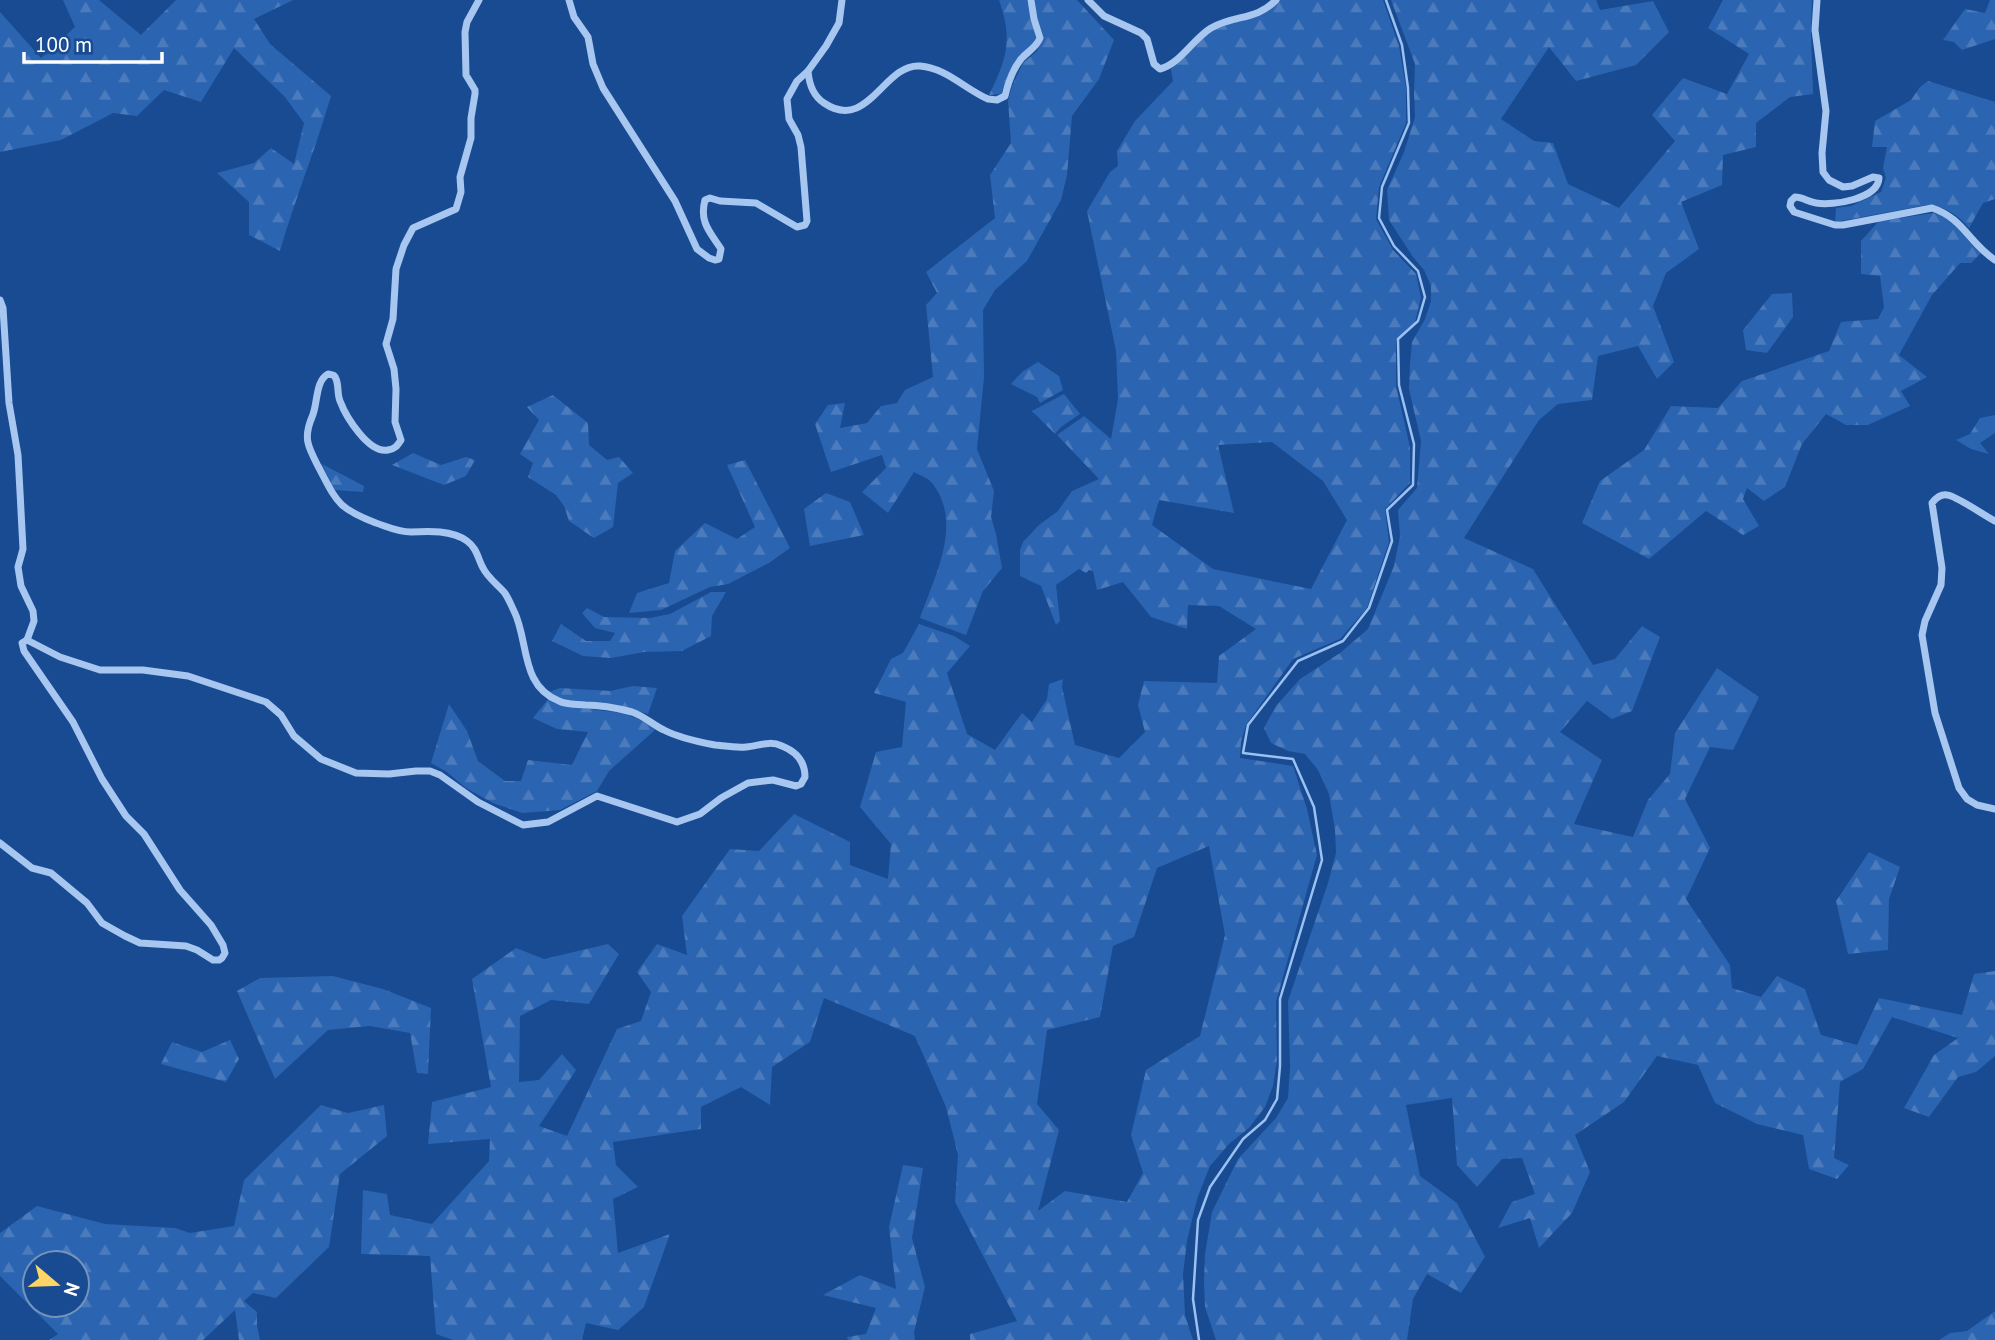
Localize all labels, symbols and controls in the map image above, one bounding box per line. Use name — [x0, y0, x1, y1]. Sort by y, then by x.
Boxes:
scale bar — [24, 21, 163, 65]
text: 100 m — [35, 31, 92, 58]
north arrow — [21, 1249, 91, 1319]
text: N — [59, 1280, 85, 1299]

